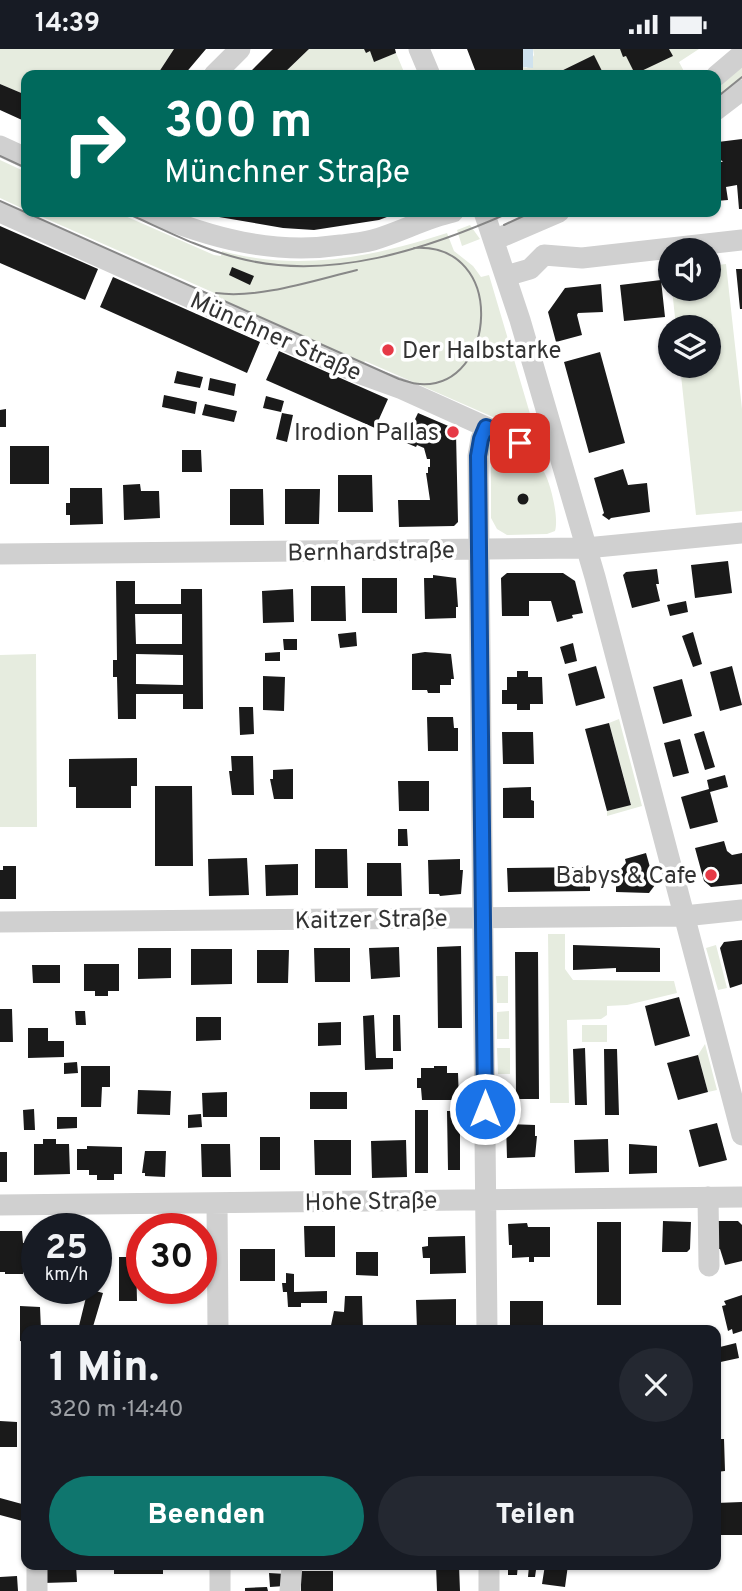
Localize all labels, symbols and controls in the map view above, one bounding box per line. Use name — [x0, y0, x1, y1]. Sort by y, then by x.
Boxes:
text: 14:39 — [35, 8, 100, 41]
text: 300 m — [164, 93, 312, 155]
icon: right — [49, 98, 140, 189]
text: Münchner Straße — [164, 154, 410, 194]
map controls — [658, 238, 721, 378]
button: sound — [658, 238, 721, 301]
street label: Münchner Straße — [185, 287, 366, 389]
button: layers — [658, 315, 721, 378]
place label: Der Halbstarke — [402, 337, 561, 367]
marker: Der Halbstarke — [380, 342, 396, 358]
pin — [490, 413, 550, 473]
place label: Irodion Pallas — [294, 419, 439, 449]
marker: Irodion Pallas — [445, 424, 461, 440]
icon: arrive — [501, 424, 539, 462]
street label: Bernhardstraße — [287, 537, 455, 569]
place label: Babys & Cafe — [556, 862, 697, 892]
marker: Babys & Cafe — [703, 867, 719, 883]
street label: Kaitzer Straße — [294, 905, 448, 937]
position arrow — [448, 1072, 522, 1146]
street label: Hohe Straße — [305, 1187, 438, 1219]
speed limit sign: 30 — [126, 1213, 217, 1304]
text: 25 — [45, 1227, 88, 1271]
text: km/h — [45, 1264, 88, 1287]
text: 1 Min. — [49, 1343, 159, 1396]
button: close — [619, 1348, 693, 1422]
text: 320 m · 14:40 — [49, 1396, 184, 1425]
button: Beenden — [49, 1476, 364, 1556]
button: Teilen — [378, 1476, 693, 1556]

